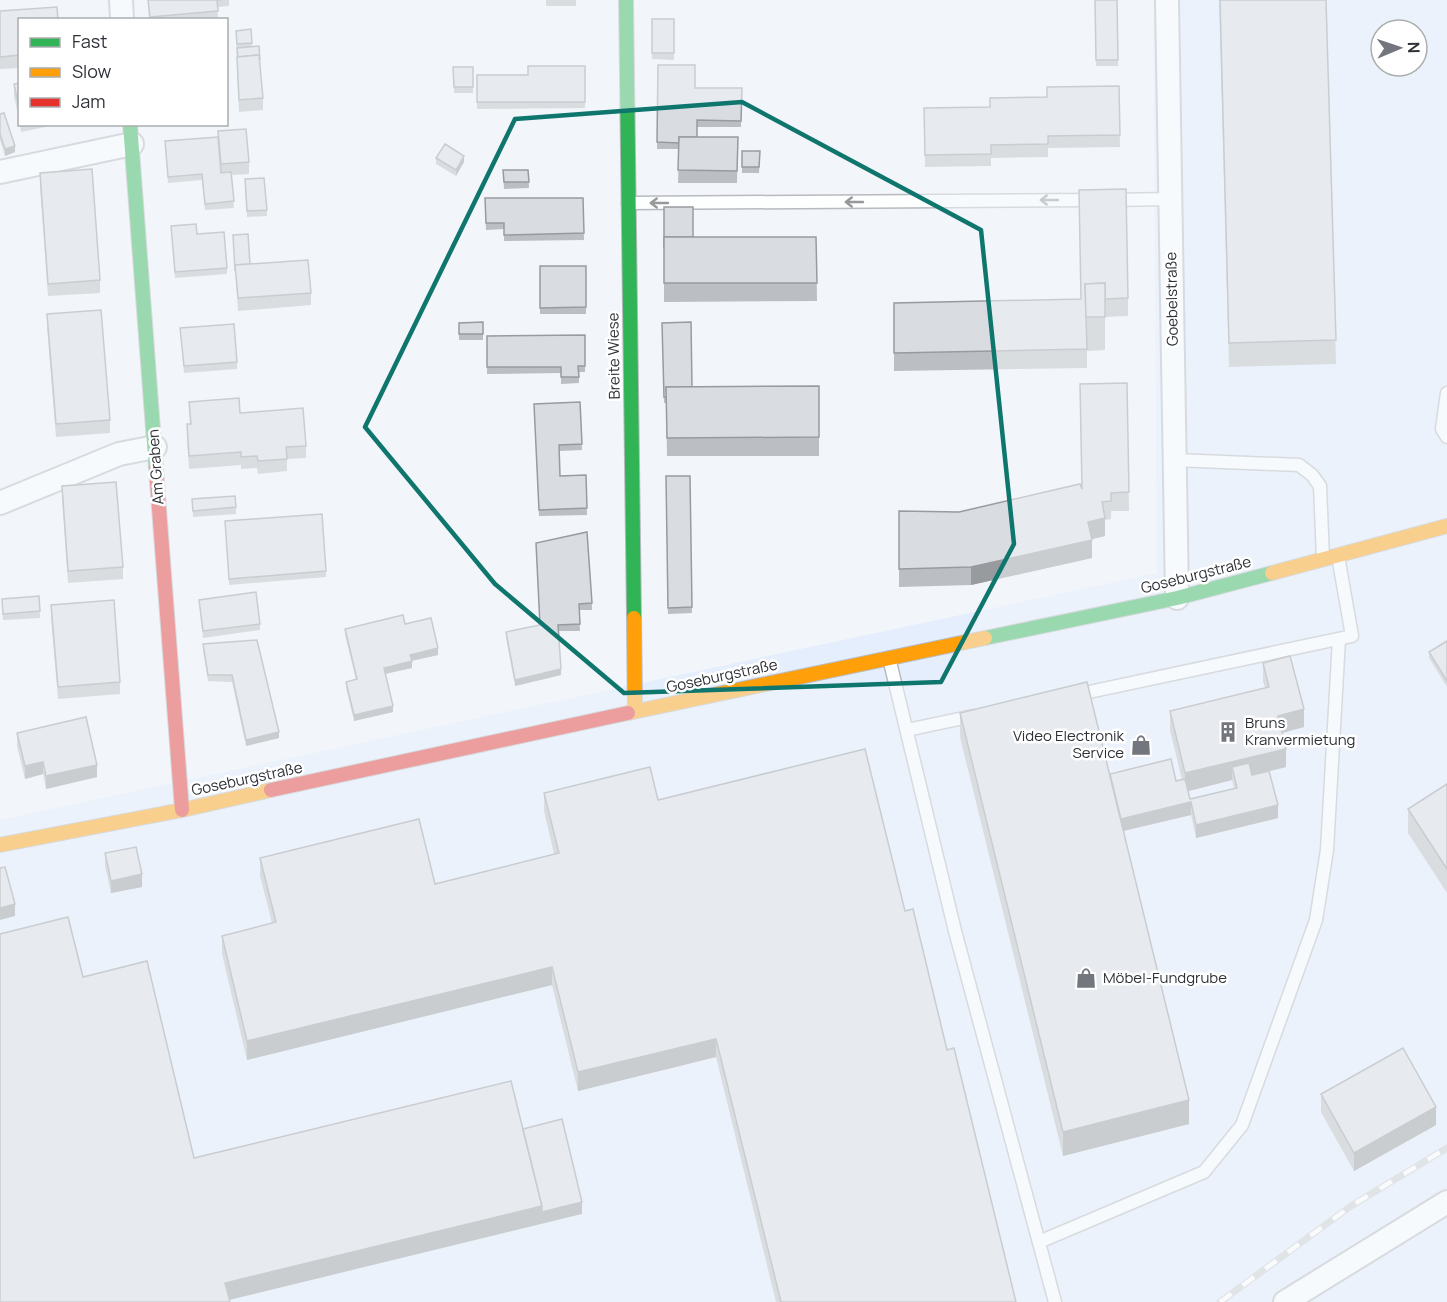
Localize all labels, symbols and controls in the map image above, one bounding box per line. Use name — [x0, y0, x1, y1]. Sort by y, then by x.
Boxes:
legend — [18, 18, 228, 126]
north arrow — [1369, 18, 1429, 78]
text: Fast — [72, 29, 107, 53]
text: N — [1403, 41, 1425, 54]
text: Slow — [72, 59, 112, 83]
text: Jam — [72, 89, 106, 113]
one-way arrow — [1039, 194, 1059, 206]
one-way arrow — [844, 196, 864, 208]
one-way arrow — [649, 197, 669, 209]
street label: Goebelstraße — [1160, 251, 1183, 346]
street label: Breite Wiese — [602, 312, 625, 400]
street label: Am Graben — [142, 429, 169, 505]
street label: Goseburgstraße — [1139, 551, 1253, 598]
street label: Goseburgstraße — [665, 653, 780, 698]
place label: Bruns Kranvermietung — [1245, 712, 1355, 750]
building icon: Bruns Kranvermietung — [1216, 720, 1240, 744]
place label: Video Electronik Service — [1013, 725, 1125, 763]
shop icon: Video Electronik Service — [1129, 733, 1153, 757]
street label: Goseburgstraße — [190, 756, 305, 801]
shop icon: Möbel-Fundgrube — [1074, 966, 1098, 990]
place label: Möbel-Fundgrube — [1103, 967, 1227, 988]

